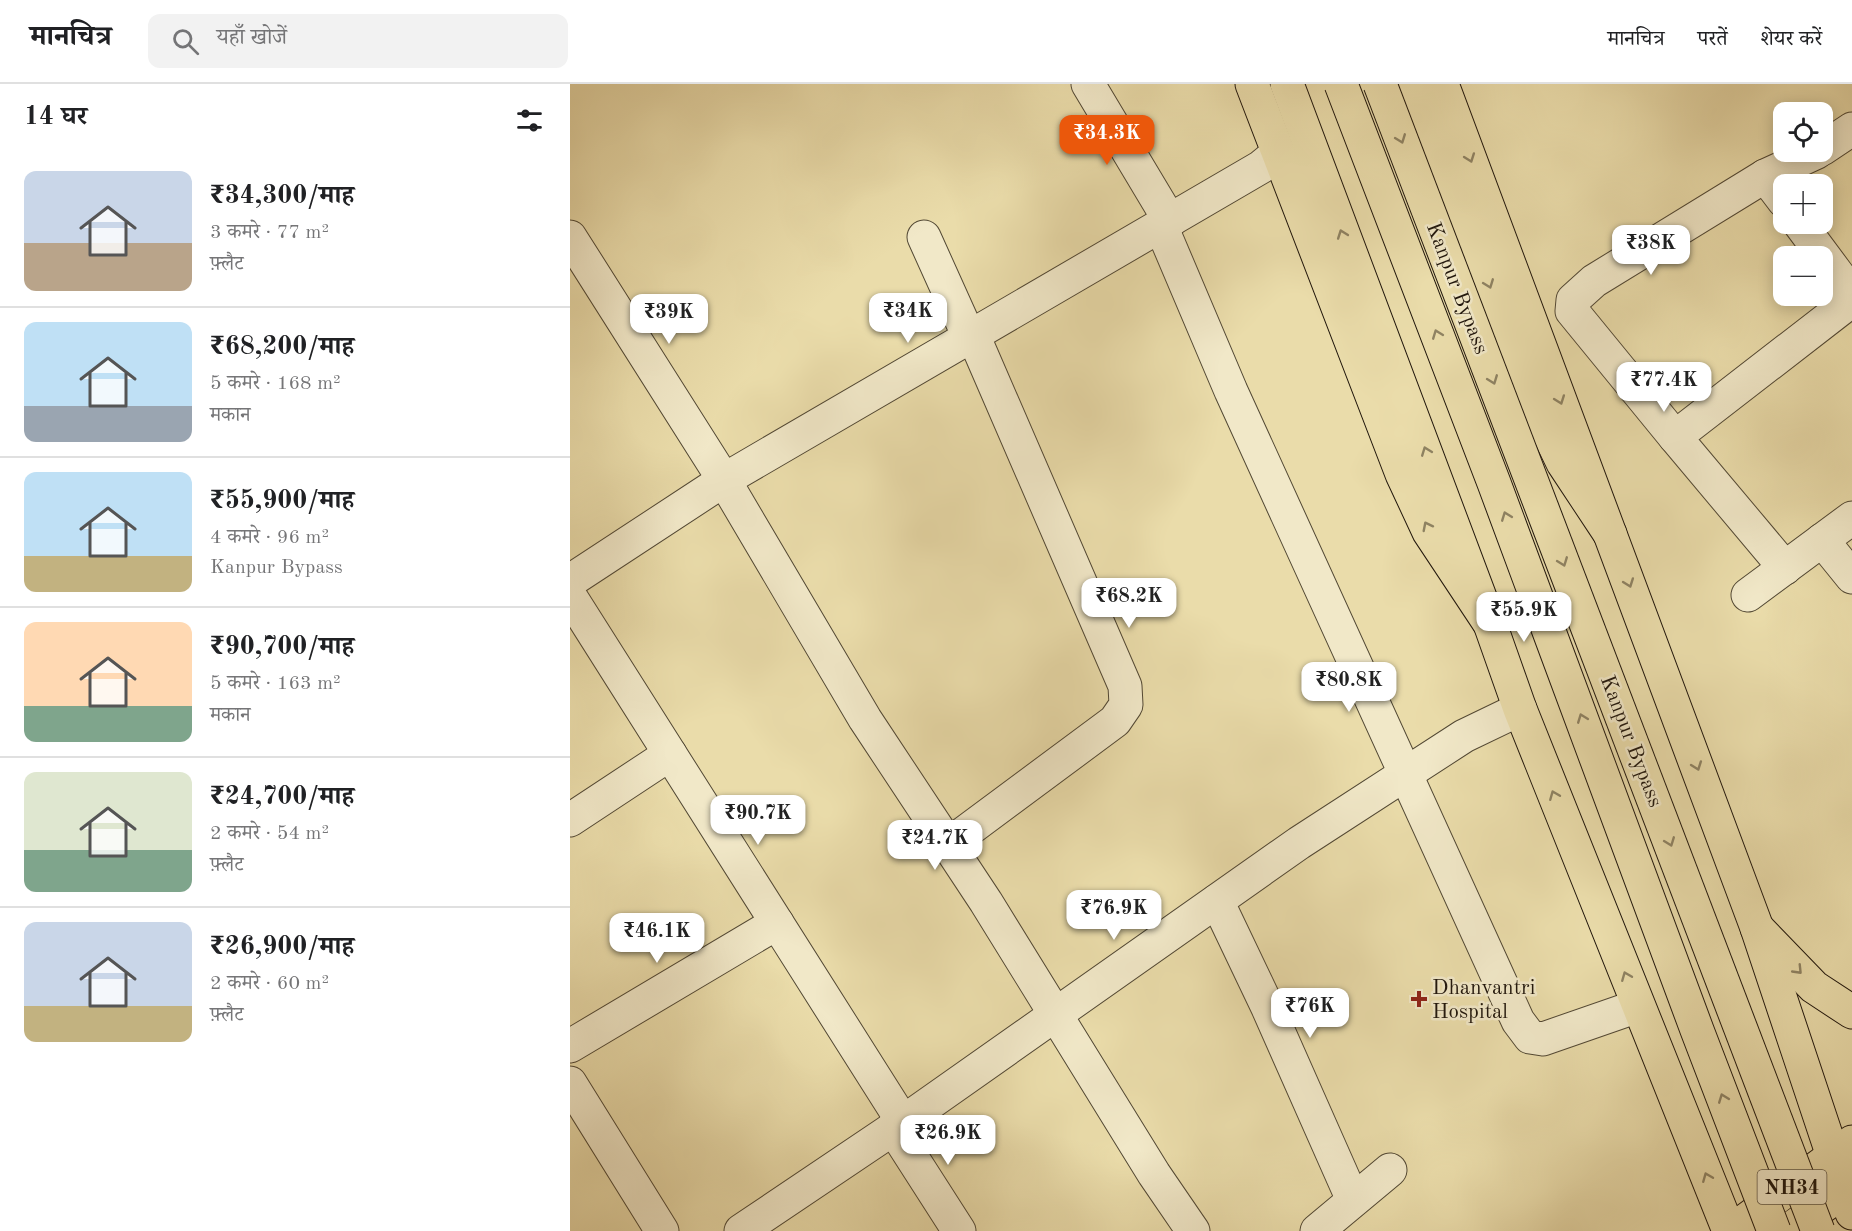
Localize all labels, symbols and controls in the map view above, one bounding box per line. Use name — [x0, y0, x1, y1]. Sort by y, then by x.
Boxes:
search box — [148, 14, 568, 68]
text: मानचित्र — [30, 24, 112, 52]
icon: search — [169, 25, 202, 58]
text: यहाँ खोजें — [217, 27, 287, 49]
text: मानचित्र — [1608, 29, 1664, 50]
text: परतें — [1697, 29, 1727, 50]
text: शेयर करें — [1760, 29, 1822, 50]
map controls — [1773, 102, 1833, 306]
button: locate — [1773, 102, 1833, 162]
text: 14 घर — [24, 104, 87, 130]
icon: filters — [513, 104, 546, 137]
pin: ₹34.3K — [1058, 115, 1156, 166]
text: ₹34.3K — [1073, 124, 1141, 144]
one-way arrow — [1393, 133, 1406, 143]
one-way arrow — [1463, 152, 1475, 163]
button: + — [1773, 174, 1833, 234]
text: ₹34,300/माह — [210, 183, 354, 209]
icon: home — [72, 195, 144, 267]
street label: Kanpur Bypass — [1422, 220, 1491, 357]
text: 3 कमरे · 77 m² — [210, 223, 329, 243]
pin: ₹38K — [1615, 225, 1687, 276]
one-way arrow — [1337, 229, 1350, 239]
text: ₹38K — [1626, 234, 1676, 254]
button: − — [1773, 246, 1833, 306]
text: फ़्लैट — [210, 255, 243, 275]
one-way arrow — [1482, 278, 1494, 289]
pin: ₹34K — [872, 293, 944, 344]
pin: ₹39K — [633, 294, 705, 345]
text: ₹34K — [883, 302, 933, 322]
text: ₹39K — [644, 303, 694, 323]
one-way arrow — [1432, 329, 1444, 340]
text: ₹68,200/माह — [210, 334, 354, 360]
icon: home — [72, 346, 144, 418]
pin: ₹77.4K — [1615, 362, 1713, 413]
text: ₹77.4K — [1630, 371, 1698, 391]
one-way arrow — [1486, 373, 1498, 384]
text: 5 कमरे · 168 m² — [210, 374, 341, 394]
one-way arrow — [1553, 394, 1566, 405]
text: मकान — [210, 406, 251, 426]
one-way arrow — [1420, 446, 1433, 457]
text: ₹55,900/माह — [210, 488, 354, 514]
icon: home — [72, 496, 144, 568]
one-way arrow — [1501, 511, 1514, 522]
one-way arrow — [1422, 521, 1434, 532]
text: 4 कमरे · 96 m² — [210, 528, 329, 548]
one-way arrow — [1555, 556, 1568, 566]
text: Kanpur Bypass — [210, 558, 343, 578]
one-way arrow — [1621, 577, 1634, 588]
pin: ₹68.2K — [1080, 578, 1178, 629]
text: ₹68.2K — [1095, 587, 1163, 607]
pin: ₹55.9K — [1475, 592, 1573, 643]
text: ₹55.9K — [1490, 601, 1558, 621]
text: ₹90,700/माह — [210, 634, 354, 660]
icon: home — [72, 646, 144, 718]
pin: ₹80.8K — [1300, 662, 1398, 713]
text: ₹80.8K — [1315, 671, 1383, 691]
street label: Kanpur Bypass — [1596, 673, 1665, 810]
text: 5 कमरे · 163 m² — [210, 674, 341, 694]
text: मकान — [210, 706, 251, 726]
one-way arrow — [1577, 714, 1589, 725]
one-way arrow — [1689, 760, 1702, 770]
text: ₹24,700/माह — [210, 784, 354, 810]
one-way arrow — [1549, 790, 1562, 801]
pin: ₹90.7K — [709, 795, 807, 846]
icon: home — [72, 796, 144, 868]
text: ₹90.7K — [724, 804, 792, 824]
pin: ₹24.7K — [886, 820, 984, 871]
text: 2 कमरे · 54 m² — [210, 824, 329, 844]
text: ₹24.7K — [901, 829, 969, 849]
one-way arrow — [1663, 836, 1675, 847]
text: फ़्लैट — [210, 856, 243, 876]
pin: ₹76.9K — [1065, 890, 1163, 941]
text: ₹76.9K — [1080, 899, 1148, 919]
pin: ₹46.1K — [608, 913, 706, 964]
text: ₹46.1K — [623, 922, 691, 942]
text: ₹26,900/माह — [210, 934, 354, 960]
icon: home — [72, 946, 144, 1018]
one-way arrow — [1791, 963, 1802, 974]
one-way arrow — [1621, 972, 1633, 983]
text: 2 कमरे · 60 m² — [210, 974, 329, 994]
place label: Dhanvantri Hospital — [1432, 978, 1535, 1023]
pin: ₹76K — [1274, 988, 1346, 1039]
marker: Dhanvantri Hospital — [1410, 990, 1428, 1008]
text: ₹76K — [1285, 997, 1335, 1017]
text: फ़्लैट — [210, 1006, 243, 1026]
one-way arrow — [1718, 1093, 1731, 1104]
pin: ₹26.9K — [899, 1115, 997, 1166]
text: ₹26.9K — [914, 1124, 982, 1144]
road number: NH34 — [1758, 1170, 1826, 1204]
one-way arrow — [1702, 1172, 1714, 1183]

